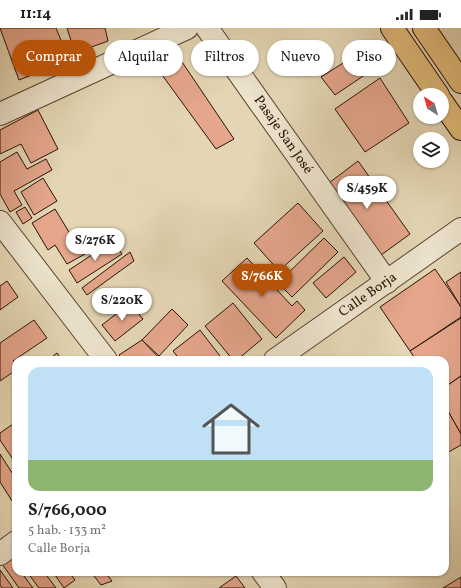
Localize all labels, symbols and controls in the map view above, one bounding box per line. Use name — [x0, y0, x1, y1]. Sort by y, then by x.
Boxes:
text: 11:14 — [20, 4, 51, 25]
chip: Comprar — [12, 40, 96, 76]
chip: Alquilar — [104, 40, 183, 76]
chip: Filtros — [191, 40, 259, 76]
chip: Nuevo — [267, 40, 334, 76]
chip: Piso — [342, 40, 396, 76]
north arrow — [413, 88, 449, 124]
map controls — [413, 88, 449, 168]
street label: Pasaje San José — [249, 92, 317, 178]
button: layers — [413, 132, 449, 168]
pin: S/459K — [334, 176, 400, 210]
text: S/459K — [346, 180, 388, 198]
pin: S/276K — [62, 228, 128, 262]
text: S/276K — [75, 232, 115, 250]
pin: S/766K — [229, 264, 295, 298]
text: S/766K — [241, 268, 283, 286]
street label: Calle Borja — [335, 268, 401, 322]
pin: S/220K — [89, 288, 155, 322]
text: S/220K — [101, 292, 143, 310]
icon: home — [195, 393, 267, 465]
text: S/766,000 — [28, 499, 107, 522]
text: 5 hab. · 133 m² — [28, 522, 106, 540]
text: Calle Borja — [28, 540, 90, 558]

